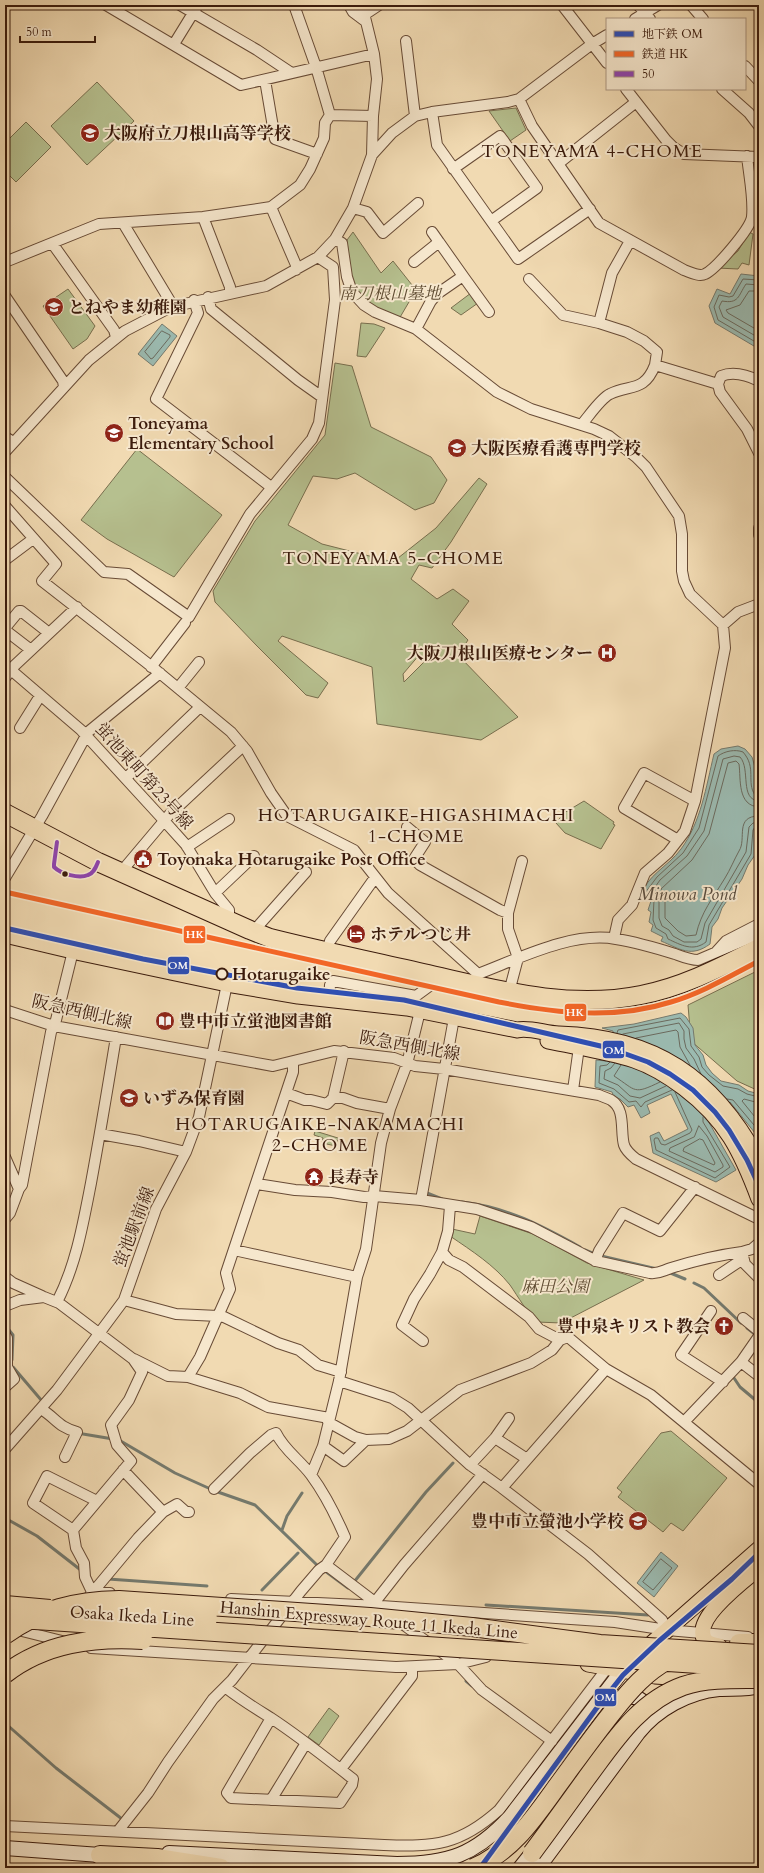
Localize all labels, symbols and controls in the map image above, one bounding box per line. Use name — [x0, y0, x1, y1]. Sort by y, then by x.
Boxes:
scale bar — [20, 18, 95, 44]
legend — [606, 18, 746, 90]
text: 50 m — [26, 24, 53, 40]
text: 地下鉄 OM — [642, 26, 704, 42]
text: 鉄道 HK — [641, 46, 688, 62]
text: 50 — [642, 66, 654, 82]
school or university icon: 大阪府立刀根山高等学校 — [79, 122, 101, 144]
place label: 大阪府立刀根山高等学校 — [104, 122, 291, 145]
district label: TONEYAMA 4-CHOME — [481, 139, 703, 164]
park label: 南刀根山墓地 — [339, 282, 443, 305]
school or university icon: とねやま幼稚園 — [43, 296, 65, 318]
place label: とねやま幼稚園 — [68, 296, 187, 319]
place label: Toneyama Elementary School — [128, 412, 274, 455]
school or university icon: Toneyama Elementary School — [103, 422, 125, 444]
school or university icon: 大阪医療看護専門学校 — [446, 437, 468, 459]
place label: 大阪医療看護専門学校 — [471, 437, 641, 460]
district label: TONEYAMA 5-CHOME — [282, 546, 504, 571]
place label: 大阪刀根山医療センター — [407, 642, 593, 665]
hospital icon: 大阪刀根山医療センター — [596, 642, 618, 664]
street label: 蛍池東町第23号線 — [90, 718, 198, 834]
district label: HOTARUGAIKE-HIGASHIMACHI 1-CHOME — [258, 803, 574, 849]
public building icon: Toyonaka Hotarugaike Post Office — [132, 848, 154, 870]
place label: Toyonaka Hotarugaike Post Office — [157, 848, 426, 871]
unlabelled marker — [60, 869, 70, 879]
water label: Minowa Pond — [637, 882, 738, 907]
hotel icon: ホテルつじ井 — [345, 923, 367, 945]
place label: ホテルつじ井 — [370, 923, 471, 946]
line badge: HK — [183, 925, 206, 944]
text: HK — [186, 927, 204, 942]
line badge: OM — [167, 956, 190, 975]
text: OM — [168, 958, 189, 973]
place label: Hotarugaike — [232, 963, 330, 986]
marker: Hotarugaike — [215, 967, 229, 981]
street label: 阪急西側北線 — [30, 989, 134, 1035]
line badge: HK — [564, 1003, 587, 1022]
text: HK — [566, 1005, 584, 1020]
library icon: 豊中市立蛍池図書館 — [154, 1010, 176, 1032]
place label: 豊中市立蛍池図書館 — [179, 1010, 332, 1033]
street label: 阪急西側北線 — [358, 1026, 462, 1066]
line badge: OM — [602, 1040, 625, 1059]
text: OM — [604, 1043, 625, 1058]
school or university icon: いずみ保育園 — [118, 1087, 140, 1109]
place label: いずみ保育園 — [143, 1087, 245, 1110]
district label: HOTARUGAIKE-NAKAMACHI 2-CHOME — [175, 1112, 465, 1158]
temple icon: 長寿寺 — [303, 1166, 325, 1188]
place label: 長寿寺 — [328, 1166, 379, 1189]
street label: 蛍池駅前線 — [108, 1183, 160, 1271]
park label: 麻田公園 — [521, 1275, 592, 1298]
place label: 豊中泉キリスト教会 — [557, 1315, 710, 1338]
church icon: 豊中泉キリスト教会 — [713, 1315, 735, 1337]
place label: 豊中市立螢池小学校 — [471, 1510, 624, 1533]
school or university icon: 豊中市立螢池小学校 — [627, 1510, 649, 1532]
street label: Hanshin Expressway Route 11 Ikeda Line — [219, 1596, 519, 1644]
street label: Osaka Ikeda Line — [69, 1600, 195, 1632]
line badge: OM — [594, 1688, 617, 1707]
text: OM — [595, 1690, 616, 1705]

